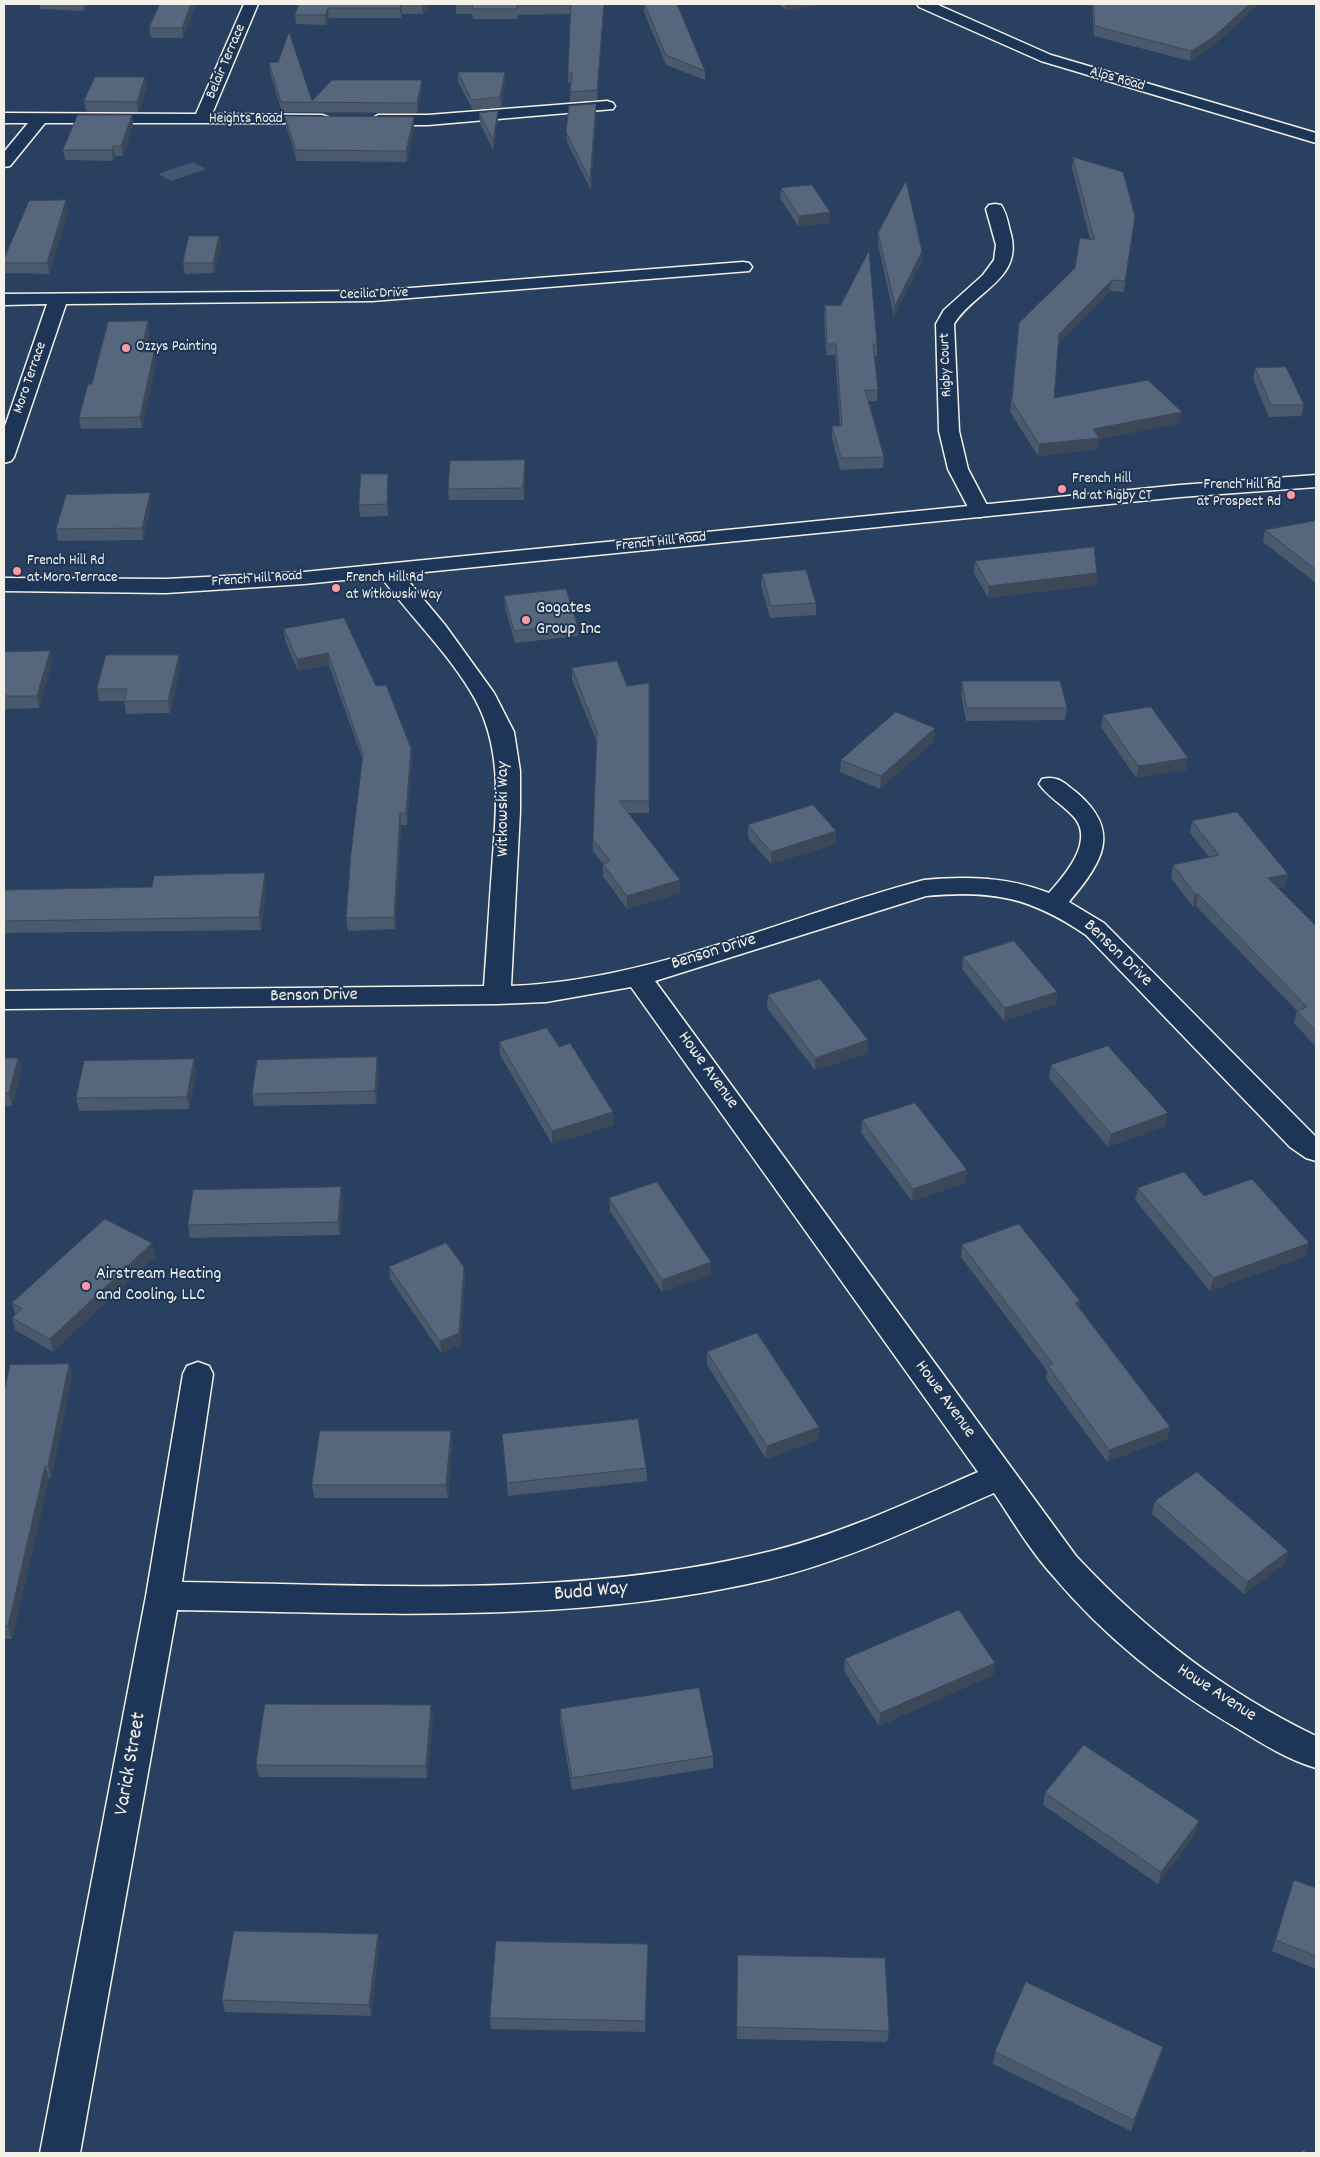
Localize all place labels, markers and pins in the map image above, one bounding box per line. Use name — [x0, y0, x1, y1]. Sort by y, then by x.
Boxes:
place label: Ozzys Painting — [136, 339, 217, 357]
marker: Ozzys Painting — [120, 342, 132, 354]
place label: French Hill Rd at Rigby CT — [1072, 471, 1152, 506]
place label: French Hill Rd at Prospect Rd — [1197, 477, 1281, 512]
marker: French Hill Rd at Rigby CT — [1056, 483, 1068, 495]
marker: French Hill Rd at Prospect Rd — [1285, 489, 1297, 501]
place label: French Hill Rd at Moro Terrace — [27, 553, 118, 588]
marker: French Hill Rd at Moro Terrace — [11, 565, 23, 577]
place label: French Hill Rd at Witkowski Way — [346, 570, 442, 605]
marker: French Hill Rd at Witkowski Way — [330, 582, 342, 594]
place label: Gogates Group Inc — [536, 599, 601, 642]
marker: Gogates Group Inc — [520, 614, 532, 626]
place label: Airstream Heating and Cooling, LLC — [96, 1265, 221, 1308]
marker: Airstream Heating and Cooling, LLC — [80, 1280, 92, 1292]

